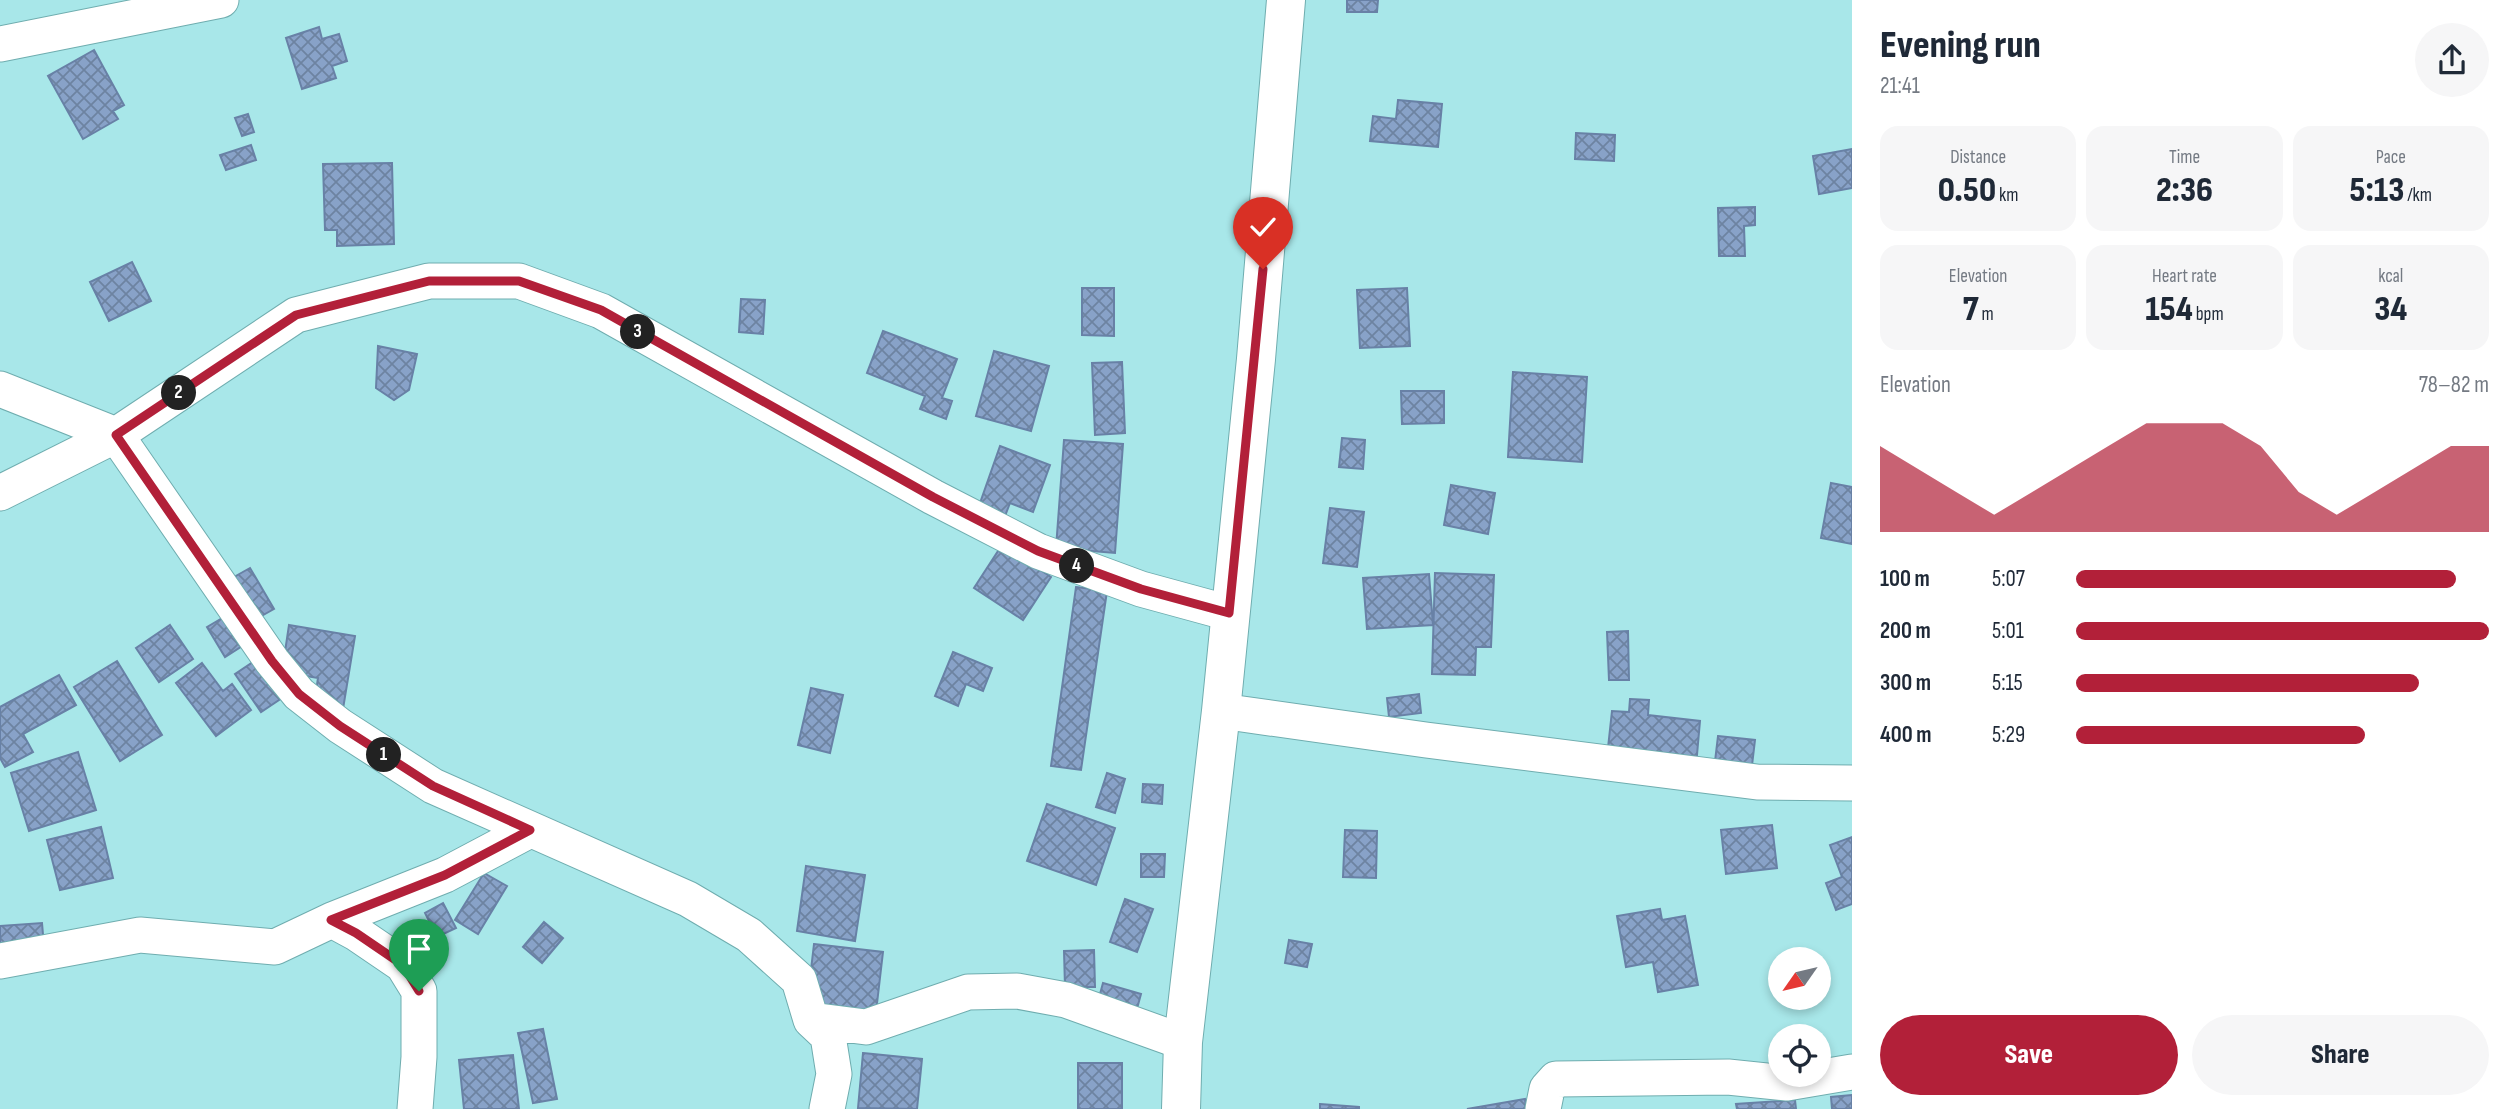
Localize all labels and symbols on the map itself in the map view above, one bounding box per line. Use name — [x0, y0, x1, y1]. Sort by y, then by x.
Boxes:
pin — [1233, 197, 1293, 269]
pin: 3 — [620, 314, 656, 350]
pin: 2 — [162, 376, 196, 410]
pin: 4 — [1060, 548, 1094, 584]
pin: 1 — [366, 738, 402, 772]
pin — [389, 919, 449, 991]
north arrow — [1768, 947, 1830, 1010]

